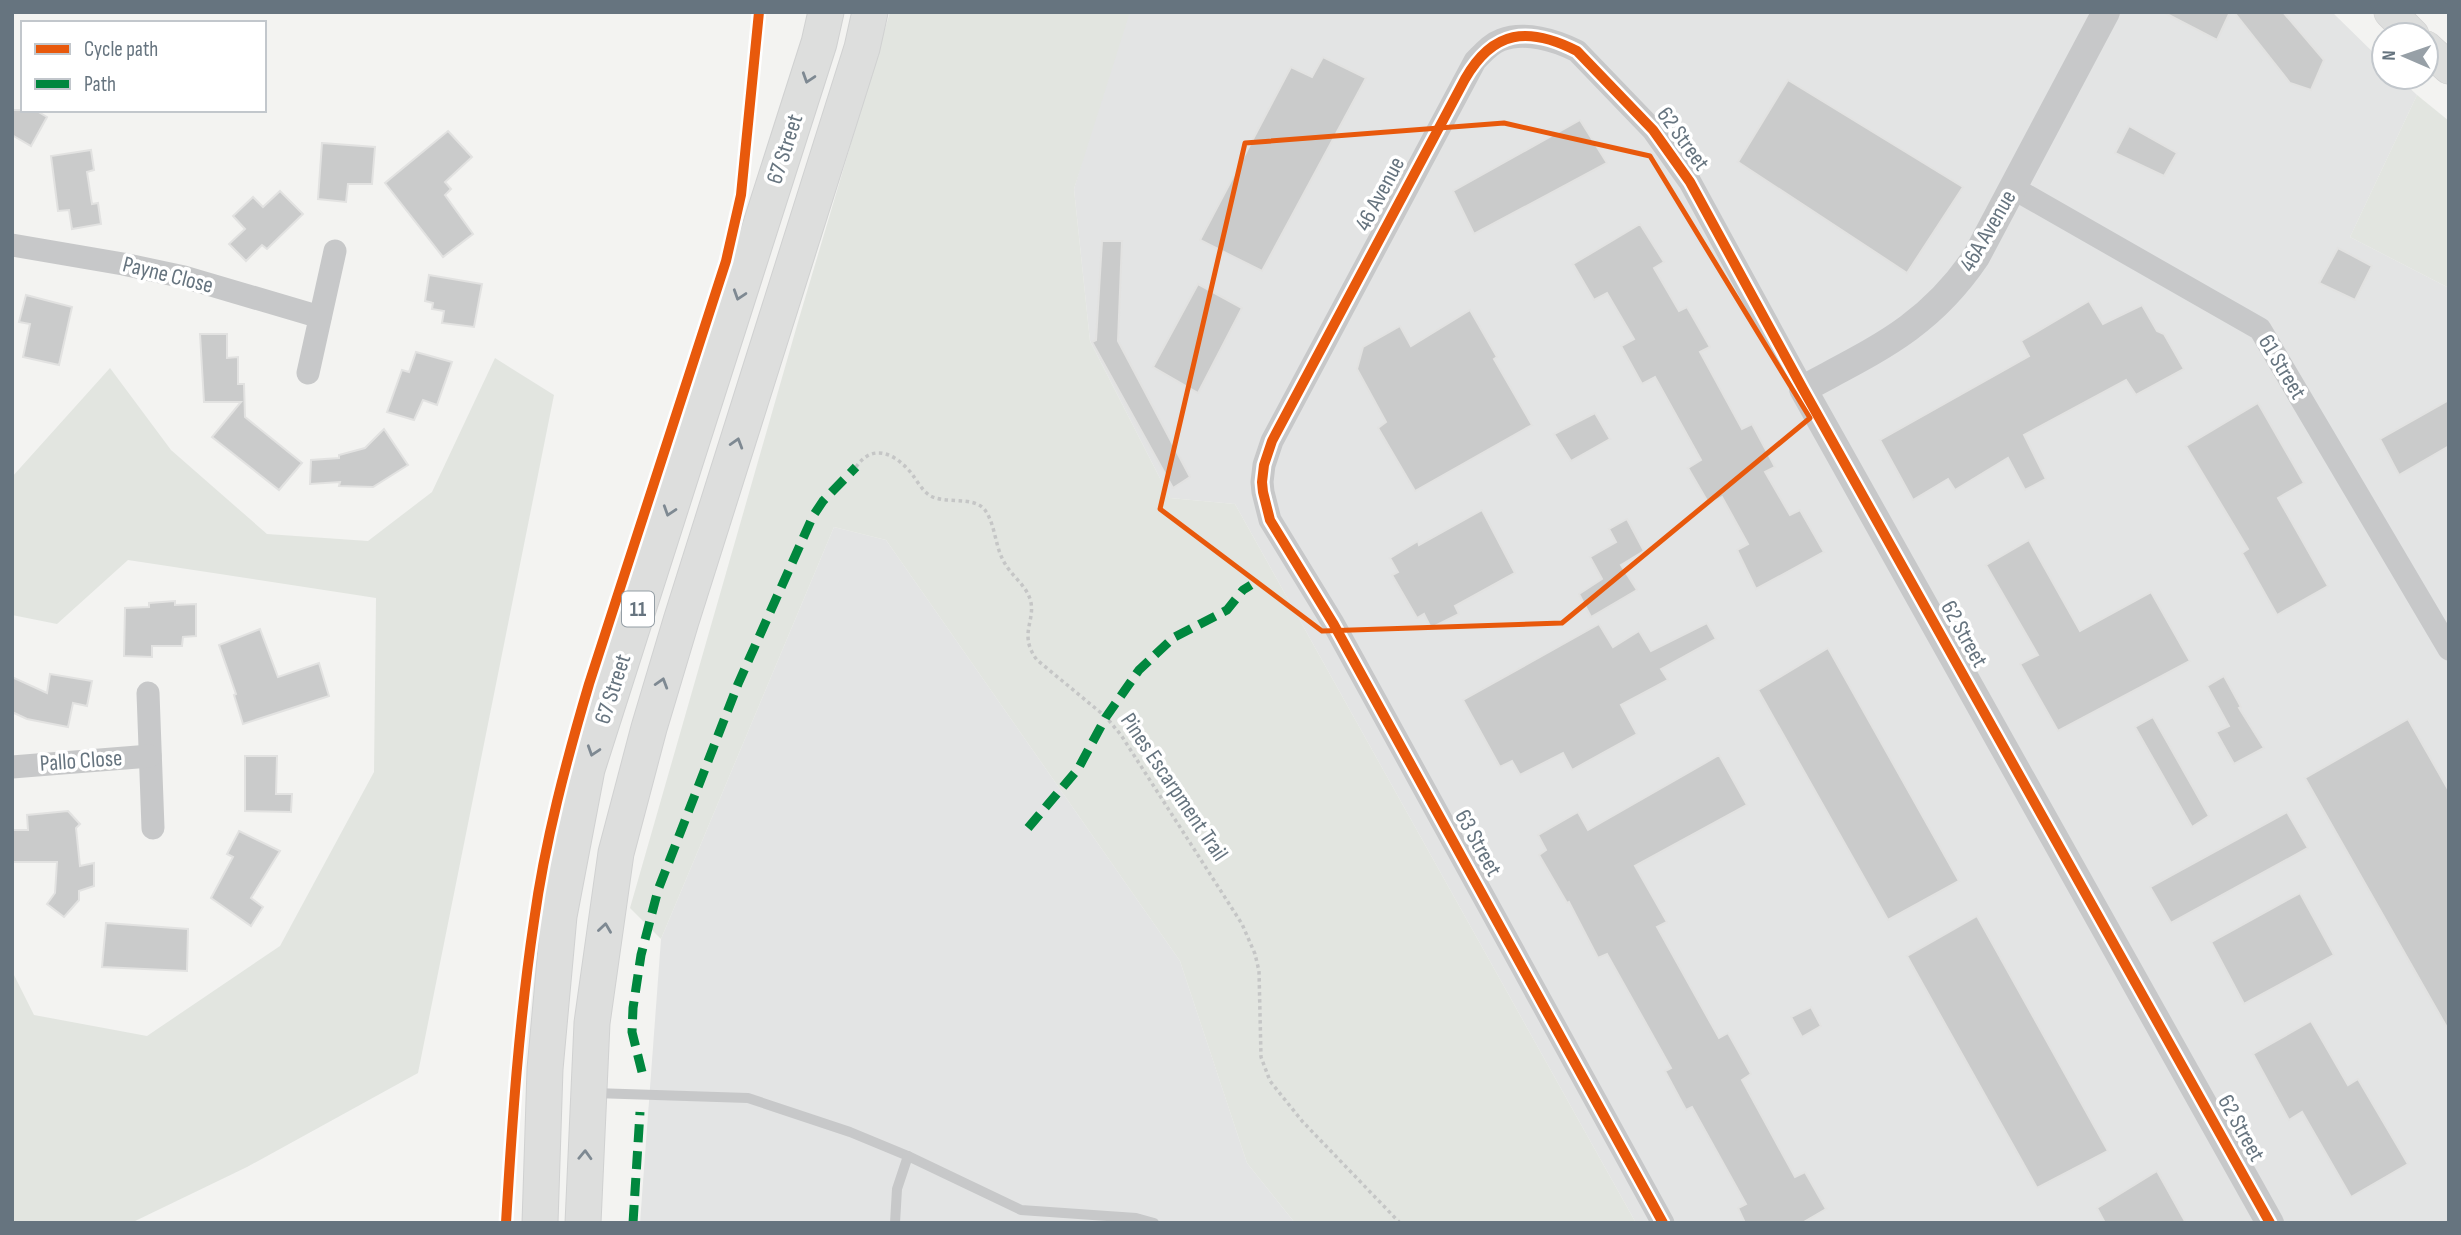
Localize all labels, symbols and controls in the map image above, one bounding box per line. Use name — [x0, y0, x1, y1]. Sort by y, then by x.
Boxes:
legend — [21, 21, 266, 112]
north arrow — [2370, 21, 2440, 91]
text: Cycle path — [84, 37, 158, 62]
text: N — [2378, 50, 2401, 61]
one-way arrow — [802, 71, 816, 84]
text: Path — [84, 72, 116, 97]
street label: 62 Street — [1651, 102, 1715, 176]
street label: 67 Street — [761, 111, 809, 187]
street label: 46 Avenue — [1349, 152, 1411, 236]
street label: 46A Avenue — [1954, 185, 2022, 277]
street label: Payne Close — [120, 250, 216, 300]
one-way arrow — [732, 288, 747, 300]
street label: 61 Street — [2252, 330, 2312, 404]
one-way arrow — [729, 437, 744, 449]
one-way arrow — [663, 505, 678, 517]
road number: 11 — [622, 592, 654, 626]
street label: 62 Street — [1934, 596, 1994, 672]
street label: 67 Street — [589, 651, 637, 727]
one-way arrow — [654, 677, 669, 689]
street label: Pines Escarpment Trail — [1114, 708, 1234, 866]
street label: Pallo Close — [39, 744, 123, 778]
one-way arrow — [586, 745, 601, 757]
street label: 63 Street — [1448, 805, 1508, 881]
one-way arrow — [597, 922, 612, 934]
street label: 62 Street — [2211, 1090, 2271, 1166]
one-way arrow — [578, 1149, 593, 1160]

